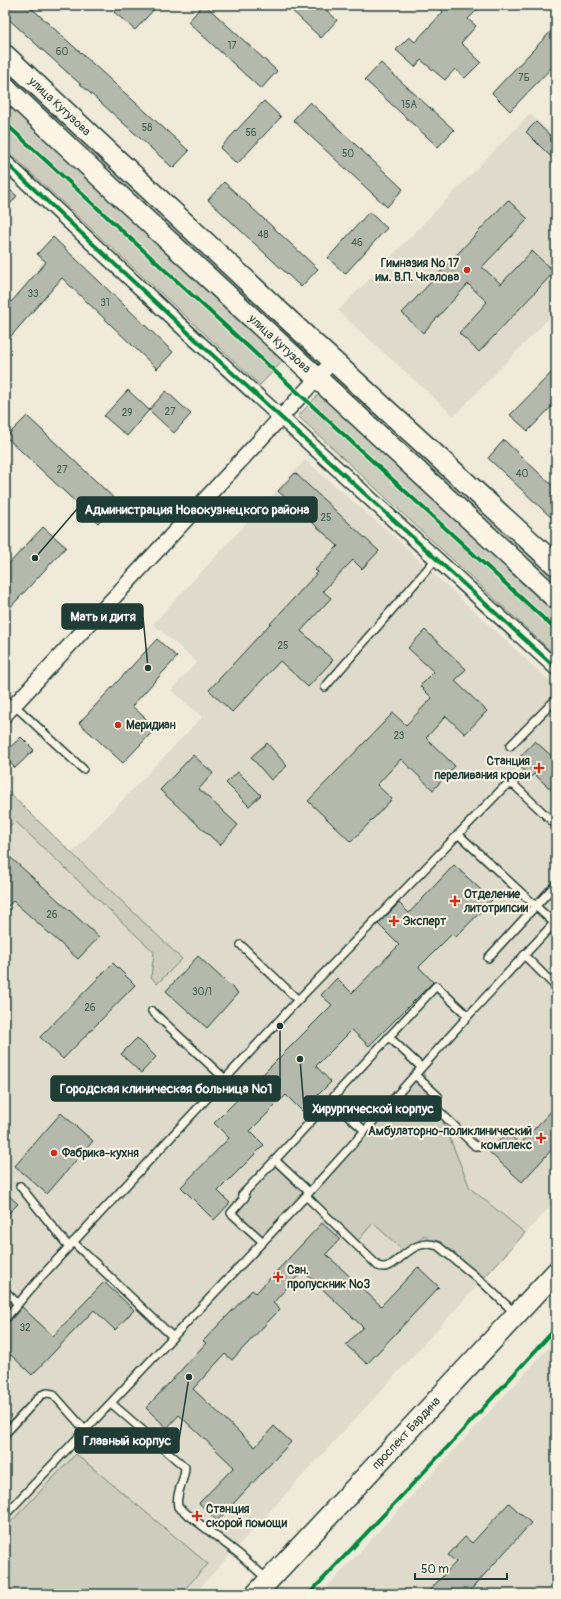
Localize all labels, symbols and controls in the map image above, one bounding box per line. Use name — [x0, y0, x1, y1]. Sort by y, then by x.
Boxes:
house number: 17 — [227, 40, 237, 52]
house number: 60 — [56, 46, 68, 58]
house number: 7Б — [518, 72, 530, 84]
street label: улица Кутузова — [25, 73, 94, 139]
house number: 15А — [401, 99, 417, 111]
house number: 58 — [142, 122, 152, 134]
house number: 56 — [245, 127, 257, 139]
house number: 50 — [342, 148, 354, 160]
house number: 48 — [258, 229, 268, 241]
house number: 46 — [351, 237, 363, 249]
place label: Гимназия № 17 им. В.П. Чкалова — [374, 256, 460, 285]
marker: Гимназия № 17 им. В.П. Чкалова — [462, 265, 472, 275]
house number: 33 — [27, 288, 39, 300]
house number: 31 — [100, 297, 110, 309]
street label: улица Кутузова — [245, 310, 314, 376]
house number: 27 — [165, 406, 176, 418]
house number: 29 — [122, 407, 132, 419]
house number: 27 — [57, 464, 68, 476]
house number: 40 — [516, 468, 528, 480]
callout: Администрация Новокузнецкого района — [77, 497, 317, 522]
text: Администрация Новокузнецкого района — [85, 502, 309, 518]
house number: 25 — [320, 512, 332, 524]
callout: Мать и дитя — [62, 604, 143, 629]
text: Мать и дитя — [70, 609, 136, 625]
house number: 25 — [277, 640, 289, 652]
place label: Меридиан — [126, 718, 176, 733]
marker: Меридиан — [113, 720, 123, 730]
house number: 23 — [394, 730, 405, 742]
place label: Станция переливания крови — [434, 754, 531, 783]
marker: Станция переливания крови — [533, 762, 545, 774]
place label: Отделение литотрипсии — [463, 887, 529, 916]
marker: Отделение литотрипсии — [449, 895, 461, 907]
house number: 26 — [46, 909, 58, 921]
place label: Эксперт — [403, 914, 447, 929]
marker: Эксперт — [388, 915, 400, 927]
house number: 30/1 — [192, 986, 212, 998]
house number: 26 — [84, 1002, 96, 1014]
callout: Городская клиническая больница №1 — [51, 1076, 280, 1101]
text: Городская клиническая больница №1 — [60, 1081, 272, 1097]
callout: Хирургической корпус — [304, 1096, 441, 1121]
text: Хирургической корпус — [312, 1101, 434, 1117]
place label: Амбулаторно-поликлинический комплекс — [368, 1124, 532, 1153]
marker: Амбулаторно-поликлинический комплекс — [535, 1132, 547, 1144]
place label: Фабрика-кухня — [61, 1146, 139, 1161]
marker: Фабрика-кухня — [49, 1148, 59, 1158]
place label: Сан. пропускник №3 — [287, 1263, 370, 1292]
marker: Сан. пропускник №3 — [272, 1271, 284, 1283]
house number: 32 — [19, 1322, 31, 1334]
street label: проспект Бардина — [369, 1393, 444, 1472]
callout: Главный корпус — [75, 1428, 179, 1453]
text: Главный корпус — [83, 1433, 171, 1449]
place label: Станция скорой помощи — [205, 1502, 288, 1531]
marker: Станция скорой помощи — [191, 1510, 203, 1522]
scale bar — [415, 1555, 507, 1581]
text: 50 m — [421, 1562, 449, 1577]

